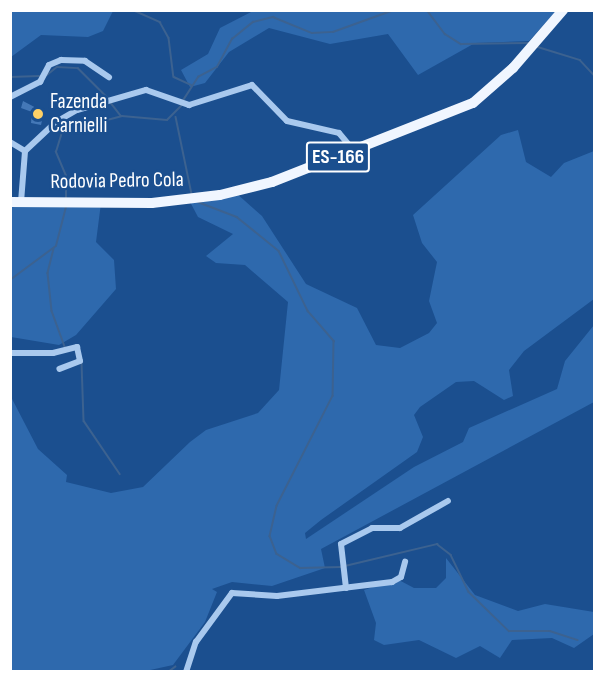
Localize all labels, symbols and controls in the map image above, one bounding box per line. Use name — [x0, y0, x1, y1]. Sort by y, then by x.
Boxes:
place label: Fazenda Carnielli — [50, 89, 107, 139]
marker: Fazenda Carnielli — [31, 107, 45, 121]
road number: ES-166 — [305, 140, 371, 174]
street label: Rodovia Pedro Cola — [50, 167, 184, 195]

